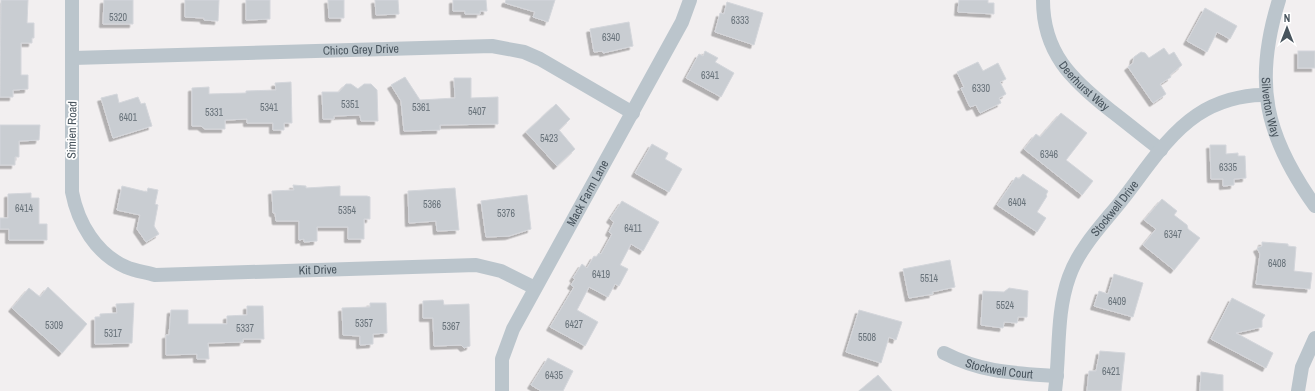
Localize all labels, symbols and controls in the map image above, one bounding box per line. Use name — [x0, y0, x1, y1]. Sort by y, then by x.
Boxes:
north arrow — [1267, 8, 1307, 48]
house number: 5320 — [109, 11, 128, 24]
text: N — [1284, 11, 1290, 25]
house number: 6333 — [731, 14, 750, 27]
house number: 6340 — [602, 31, 621, 44]
street label: Chico Grey Drive — [323, 41, 399, 59]
street label: Deerhurst Way — [1055, 58, 1113, 115]
house number: 6341 — [701, 69, 720, 82]
street label: Silverton Way — [1258, 77, 1284, 139]
house number: 6330 — [972, 82, 991, 95]
house number: 5351 — [341, 98, 360, 111]
street label: Simien Road — [64, 101, 80, 159]
house number: 5341 — [260, 101, 279, 114]
house number: 5361 — [412, 101, 431, 114]
house number: 5407 — [468, 105, 487, 118]
house number: 5331 — [205, 106, 224, 119]
house number: 6401 — [119, 111, 138, 124]
house number: 5423 — [540, 132, 559, 145]
house number: 6346 — [1040, 148, 1059, 161]
street label: Mack Farm Lane — [563, 157, 612, 229]
house number: 6335 — [1219, 161, 1238, 174]
street label: Stockwell Drive — [1087, 177, 1142, 240]
house number: 6404 — [1008, 196, 1027, 209]
house number: 5366 — [423, 198, 442, 211]
house number: 6414 — [15, 202, 34, 215]
house number: 5354 — [338, 204, 357, 217]
house number: 5376 — [497, 207, 516, 220]
house number: 6411 — [624, 222, 642, 235]
house number: 6347 — [1164, 228, 1183, 241]
house number: 6408 — [1268, 257, 1287, 270]
street label: Kit Drive — [298, 261, 337, 279]
house number: 6419 — [592, 268, 611, 281]
house number: 5514 — [920, 272, 939, 285]
house number: 6409 — [1108, 295, 1127, 308]
house number: 5524 — [996, 299, 1015, 312]
house number: 5357 — [355, 317, 374, 330]
house number: 6427 — [565, 318, 584, 331]
house number: 5309 — [45, 319, 64, 332]
house number: 5367 — [442, 320, 461, 333]
house number: 5337 — [236, 322, 255, 335]
house number: 5317 — [104, 327, 123, 340]
house number: 5508 — [858, 331, 877, 344]
street label: Stockwell Court — [963, 355, 1034, 382]
house number: 6421 — [1102, 365, 1121, 378]
house number: 6435 — [545, 369, 564, 382]

